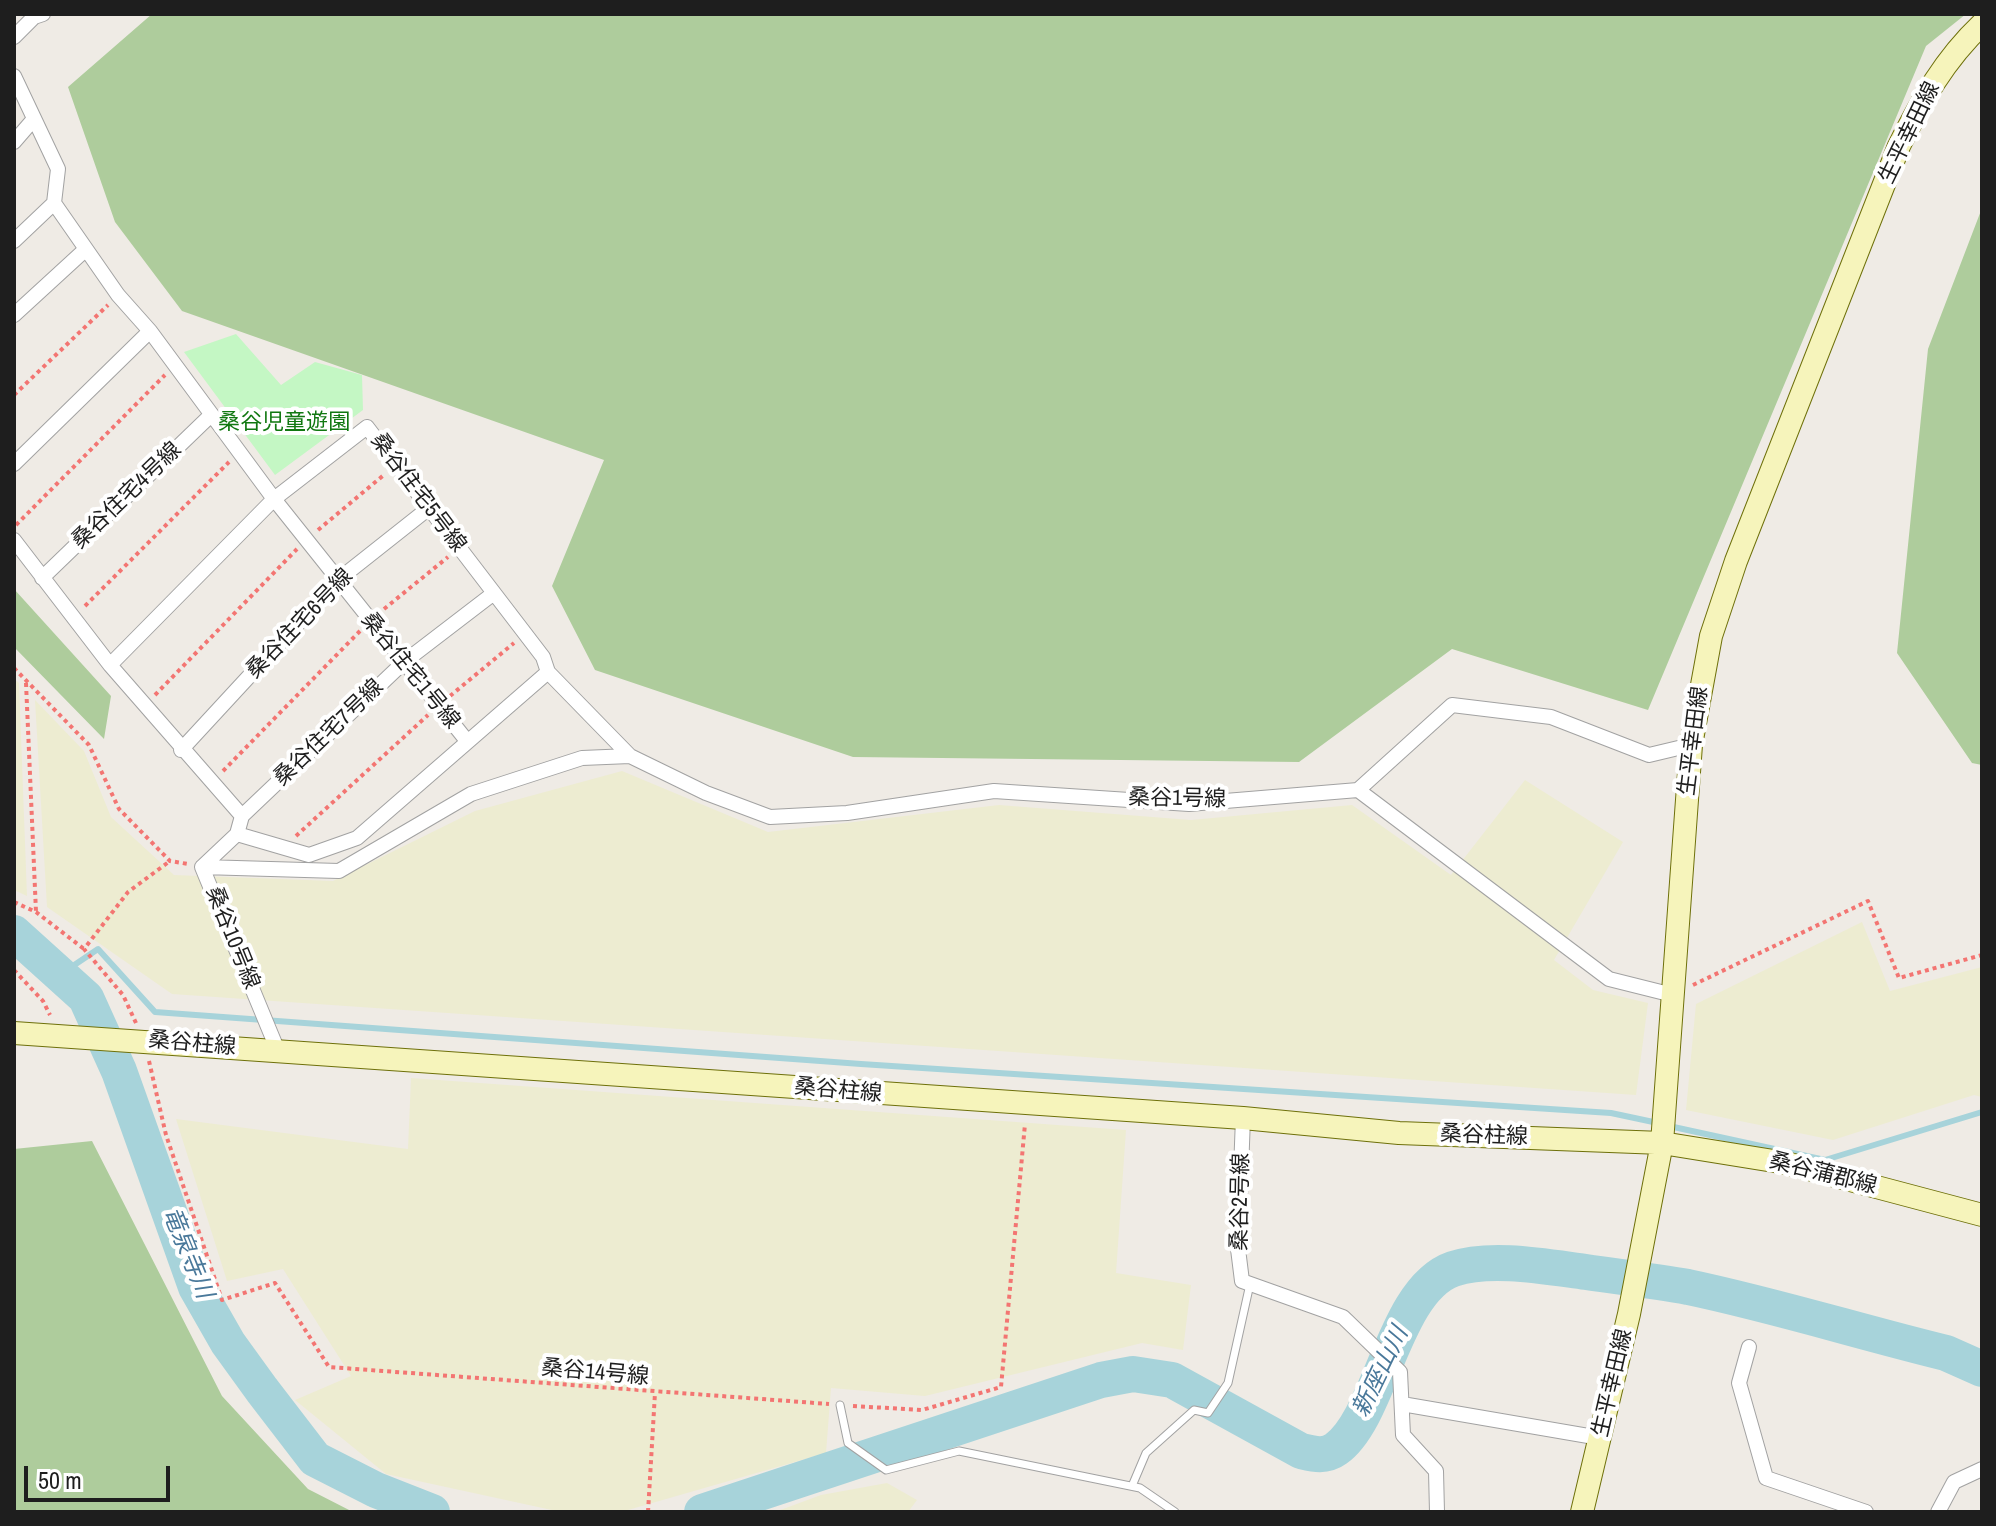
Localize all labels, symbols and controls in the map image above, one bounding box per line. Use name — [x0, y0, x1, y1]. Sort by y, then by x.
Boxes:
street label: 生平幸田線 — [1874, 78, 1946, 188]
park label: 桑谷児童遊園 — [218, 410, 350, 436]
street label: 桑谷住宅5号線 — [365, 428, 471, 558]
street label: 桑谷住宅4号線 — [67, 437, 187, 555]
street label: 桑谷住宅6号線 — [241, 564, 359, 684]
street label: 桑谷住宅1号線 — [355, 608, 465, 734]
street label: 桑谷住宅7号線 — [269, 674, 389, 792]
street label: 生平幸田線 — [1674, 685, 1714, 797]
street label: 桑谷1号線 — [1128, 785, 1226, 813]
street label: 桑谷10号線 — [200, 883, 264, 993]
street label: 桑谷柱線 — [147, 1027, 237, 1061]
street label: 桑谷柱線 — [793, 1074, 883, 1108]
street label: 桑谷柱線 — [1440, 1121, 1528, 1151]
street label: 桑谷蒲郡線 — [1766, 1148, 1880, 1200]
street label: 桑谷2号線 — [1227, 1153, 1255, 1251]
water label: 竜泉寺川 — [156, 1203, 218, 1303]
water label: 新座山川 — [1347, 1323, 1415, 1421]
street label: 生平幸田線 — [1588, 1326, 1638, 1440]
street label: 桑谷14号線 — [540, 1355, 650, 1391]
scale bar — [28, 1450, 174, 1500]
text: 50 m — [38, 1464, 82, 1496]

